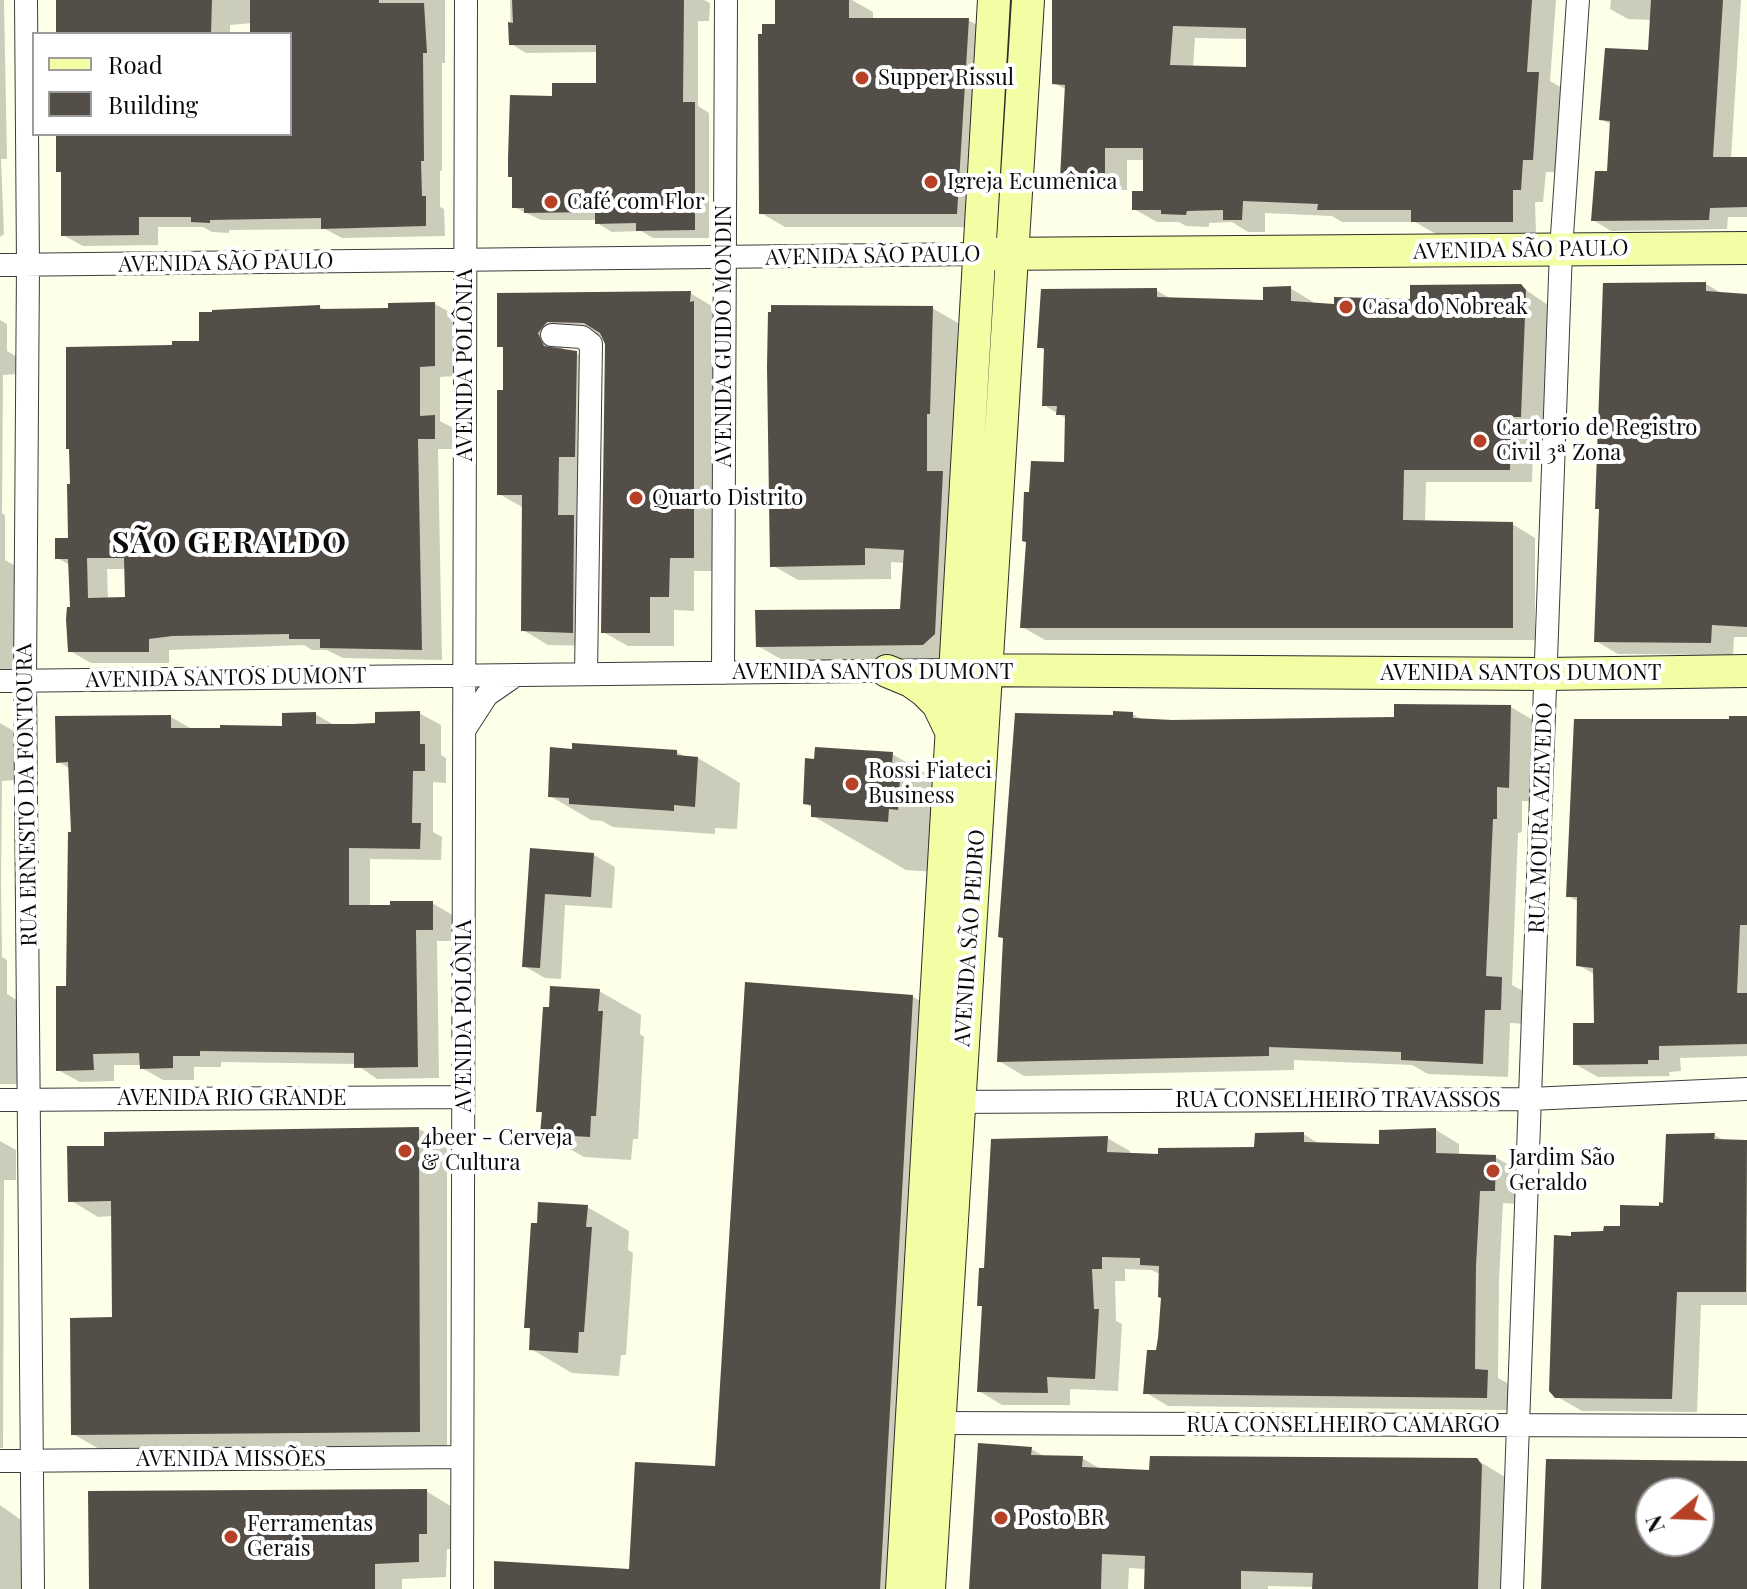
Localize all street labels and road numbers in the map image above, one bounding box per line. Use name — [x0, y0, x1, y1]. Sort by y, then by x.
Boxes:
street label: AVENIDA GUIDO MONDIN — [711, 205, 737, 467]
street label: AVENIDA SÃO PAULO — [1413, 235, 1629, 265]
street label: AVENIDA SÃO PAULO — [765, 241, 981, 271]
street label: AVENIDA SÃO PAULO — [118, 248, 334, 278]
street label: AVENIDA POLÔNIA — [452, 269, 478, 461]
street label: RUA ERNESTO DA FONTOURA — [11, 643, 43, 947]
street label: AVENIDA SANTOS DUMONT — [733, 659, 1013, 685]
street label: AVENIDA SANTOS DUMONT — [1381, 660, 1661, 686]
street label: AVENIDA SANTOS DUMONT — [85, 662, 367, 694]
street label: RUA MOURA AZEVEDO — [1524, 702, 1558, 934]
street label: AVENIDA SÃO PEDRO — [949, 829, 991, 1047]
street label: AVENIDA POLÔNIA — [451, 920, 477, 1112]
street label: AVENIDA RIO GRANDE — [118, 1085, 346, 1111]
street label: RUA CONSELHEIRO TRAVASSOS — [1175, 1087, 1501, 1113]
street label: RUA CONSELHEIRO CAMARGO — [1186, 1412, 1500, 1438]
street label: AVENIDA MISSÕES — [136, 1446, 326, 1472]

